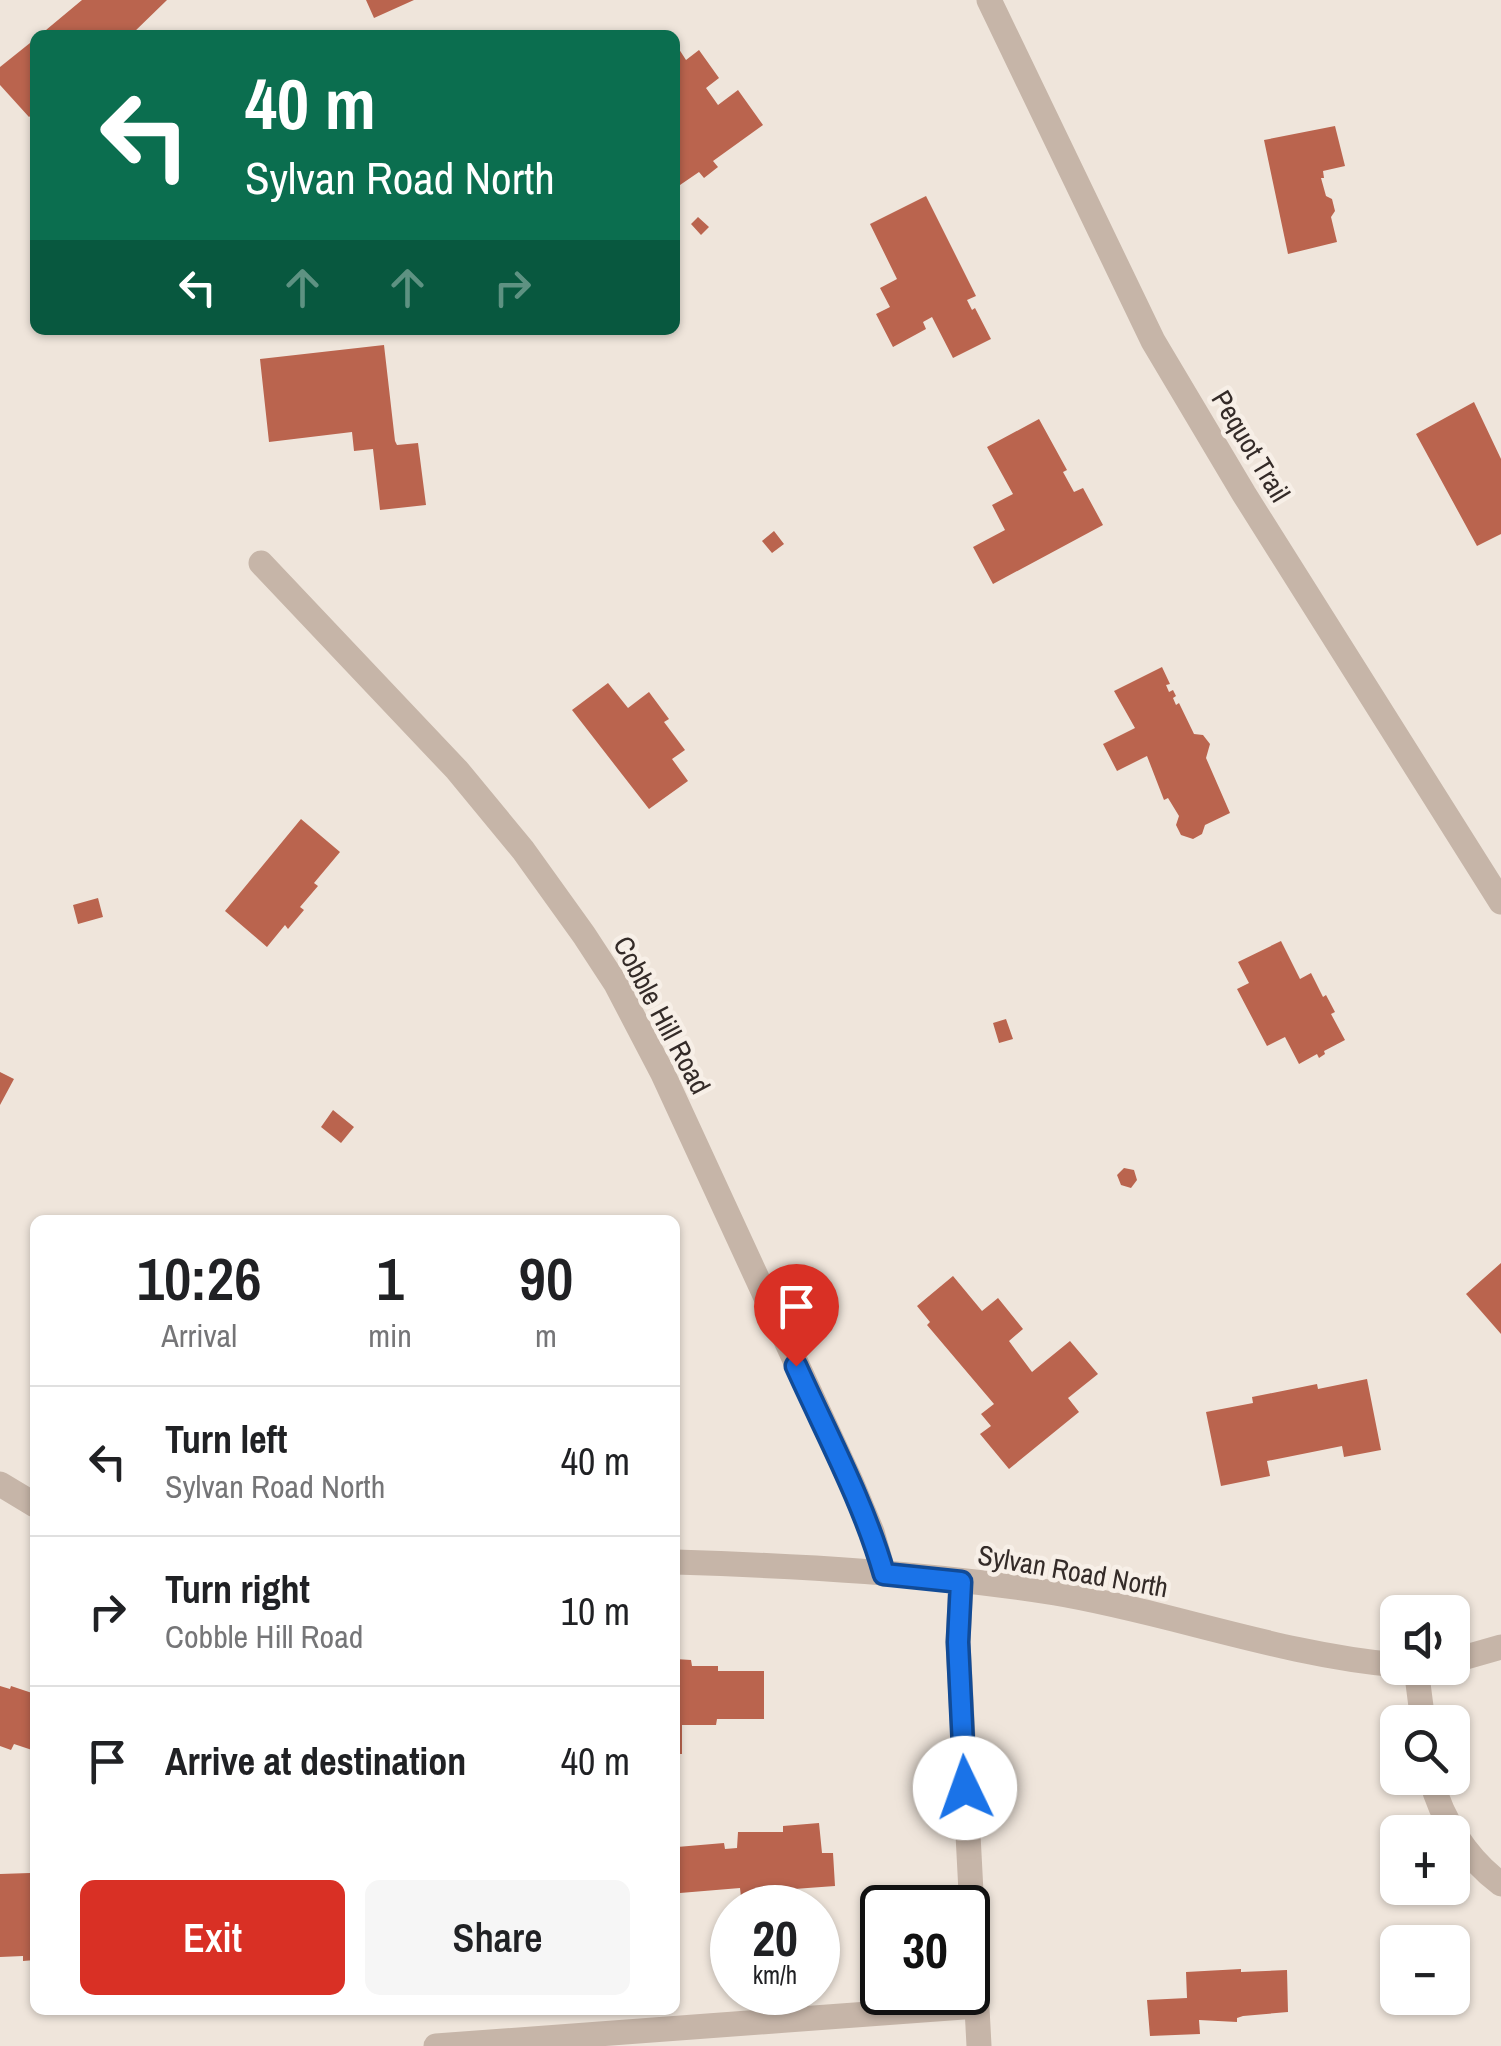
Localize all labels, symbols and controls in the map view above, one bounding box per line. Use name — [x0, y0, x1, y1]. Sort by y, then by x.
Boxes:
text: 40 m — [245, 57, 376, 151]
icon: left — [80, 70, 210, 200]
text: Sylvan Road North — [245, 147, 555, 208]
icon: left — [170, 260, 225, 315]
icon: ahead — [275, 260, 330, 315]
icon: ahead — [380, 260, 435, 315]
icon: right — [485, 260, 540, 315]
street label: Pequot Trail — [1203, 383, 1299, 509]
street label: Cobble Hill Road — [604, 929, 720, 1101]
text: 10:26 — [137, 1238, 262, 1319]
text: 1 — [376, 1238, 404, 1319]
text: 90 — [519, 1238, 573, 1319]
pin — [754, 1264, 839, 1367]
icon: arrive — [769, 1279, 824, 1334]
text: Arrival — [161, 1314, 237, 1357]
text: min — [368, 1314, 412, 1357]
text: m — [535, 1314, 557, 1357]
text: Turn left — [165, 1414, 287, 1465]
icon: left — [80, 1434, 135, 1489]
text: 40 m — [561, 1436, 630, 1487]
text: Sylvan Road North — [165, 1465, 385, 1508]
street label: Sylvan Road North — [975, 1536, 1171, 1606]
text: Turn right — [165, 1564, 310, 1615]
icon: right — [80, 1584, 135, 1639]
text: 10 m — [561, 1586, 630, 1637]
map controls — [1380, 1595, 1470, 2015]
button: sound — [1380, 1595, 1470, 1685]
text: Cobble Hill Road — [165, 1615, 363, 1658]
button: search — [1380, 1705, 1470, 1795]
icon: arrive — [80, 1734, 135, 1789]
text: Arrive at destination — [165, 1736, 466, 1787]
text: 40 m — [561, 1736, 630, 1787]
position arrow — [913, 1736, 1017, 1840]
button: + — [1380, 1815, 1470, 1905]
button: Exit — [80, 1880, 345, 1995]
button: Share — [365, 1880, 630, 1995]
speed limit sign: 30 — [860, 1885, 990, 2015]
text: 20 — [752, 1904, 798, 1972]
button: − — [1380, 1925, 1470, 2015]
text: km/h — [753, 1958, 797, 1992]

